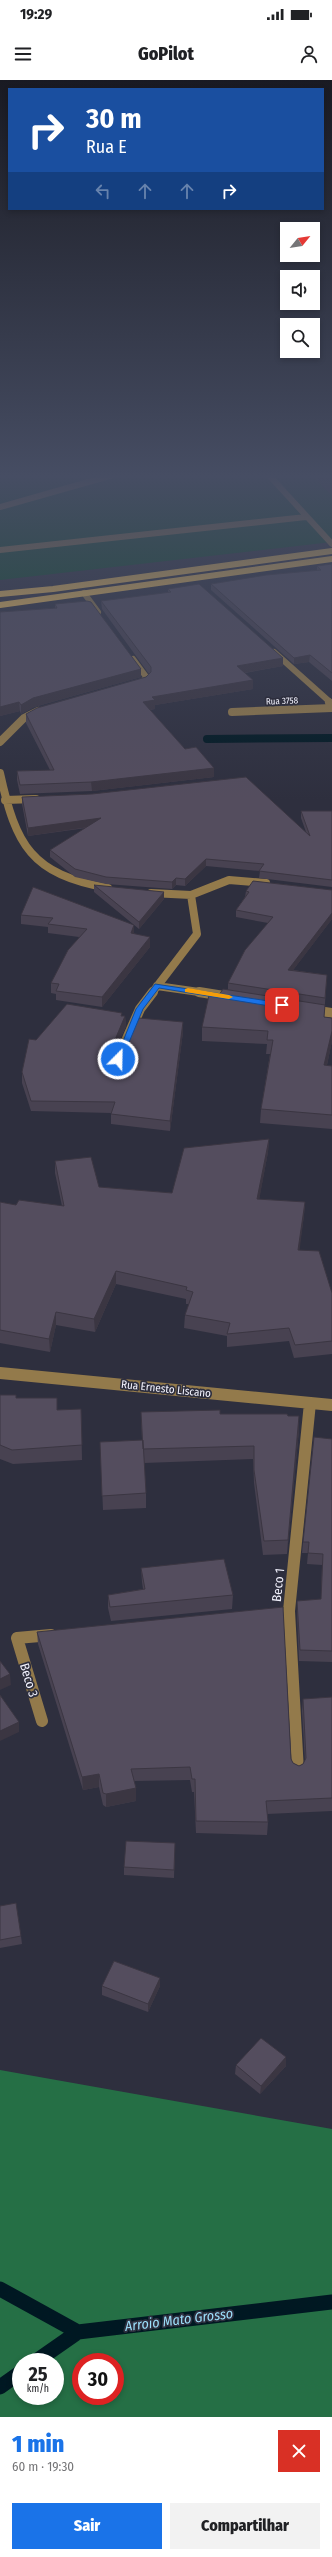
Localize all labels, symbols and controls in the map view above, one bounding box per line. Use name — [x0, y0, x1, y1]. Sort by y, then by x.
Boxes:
text: 19:29 — [20, 5, 52, 23]
icon: menu — [12, 43, 34, 65]
text: GoPilot — [138, 43, 194, 65]
icon: person — [298, 43, 320, 65]
text: 30 m — [86, 102, 142, 135]
icon: right — [20, 104, 72, 156]
text: Rua E — [86, 136, 127, 158]
icon: left — [92, 180, 114, 202]
icon: ahead — [134, 180, 156, 202]
icon: ahead — [176, 180, 198, 202]
icon: right — [218, 180, 240, 202]
north arrow — [280, 222, 320, 262]
map controls — [280, 222, 320, 358]
button: sound — [280, 270, 320, 310]
button: search — [280, 318, 320, 358]
street label: Rua 3758 — [266, 695, 299, 707]
pin — [265, 988, 299, 1022]
icon: arrive — [271, 994, 293, 1016]
position arrow — [97, 1038, 139, 1080]
street label: Rua Ernesto Liscano — [120, 1378, 212, 1400]
street label: Beco 1 — [269, 1567, 287, 1603]
street label: Beco 3 — [17, 1661, 41, 1699]
water label: Arroio Mato Grosso — [123, 2305, 234, 2335]
speed limit sign: 30 — [72, 2353, 124, 2405]
text: 25 — [28, 2362, 48, 2386]
text: km/h — [27, 2383, 49, 2395]
text: 1 min — [12, 2430, 64, 2458]
button: close — [278, 2430, 320, 2472]
text: 60 m · 19:30 — [12, 2459, 74, 2474]
button: Sair — [12, 2503, 162, 2549]
button: Compartilhar — [170, 2503, 320, 2549]

